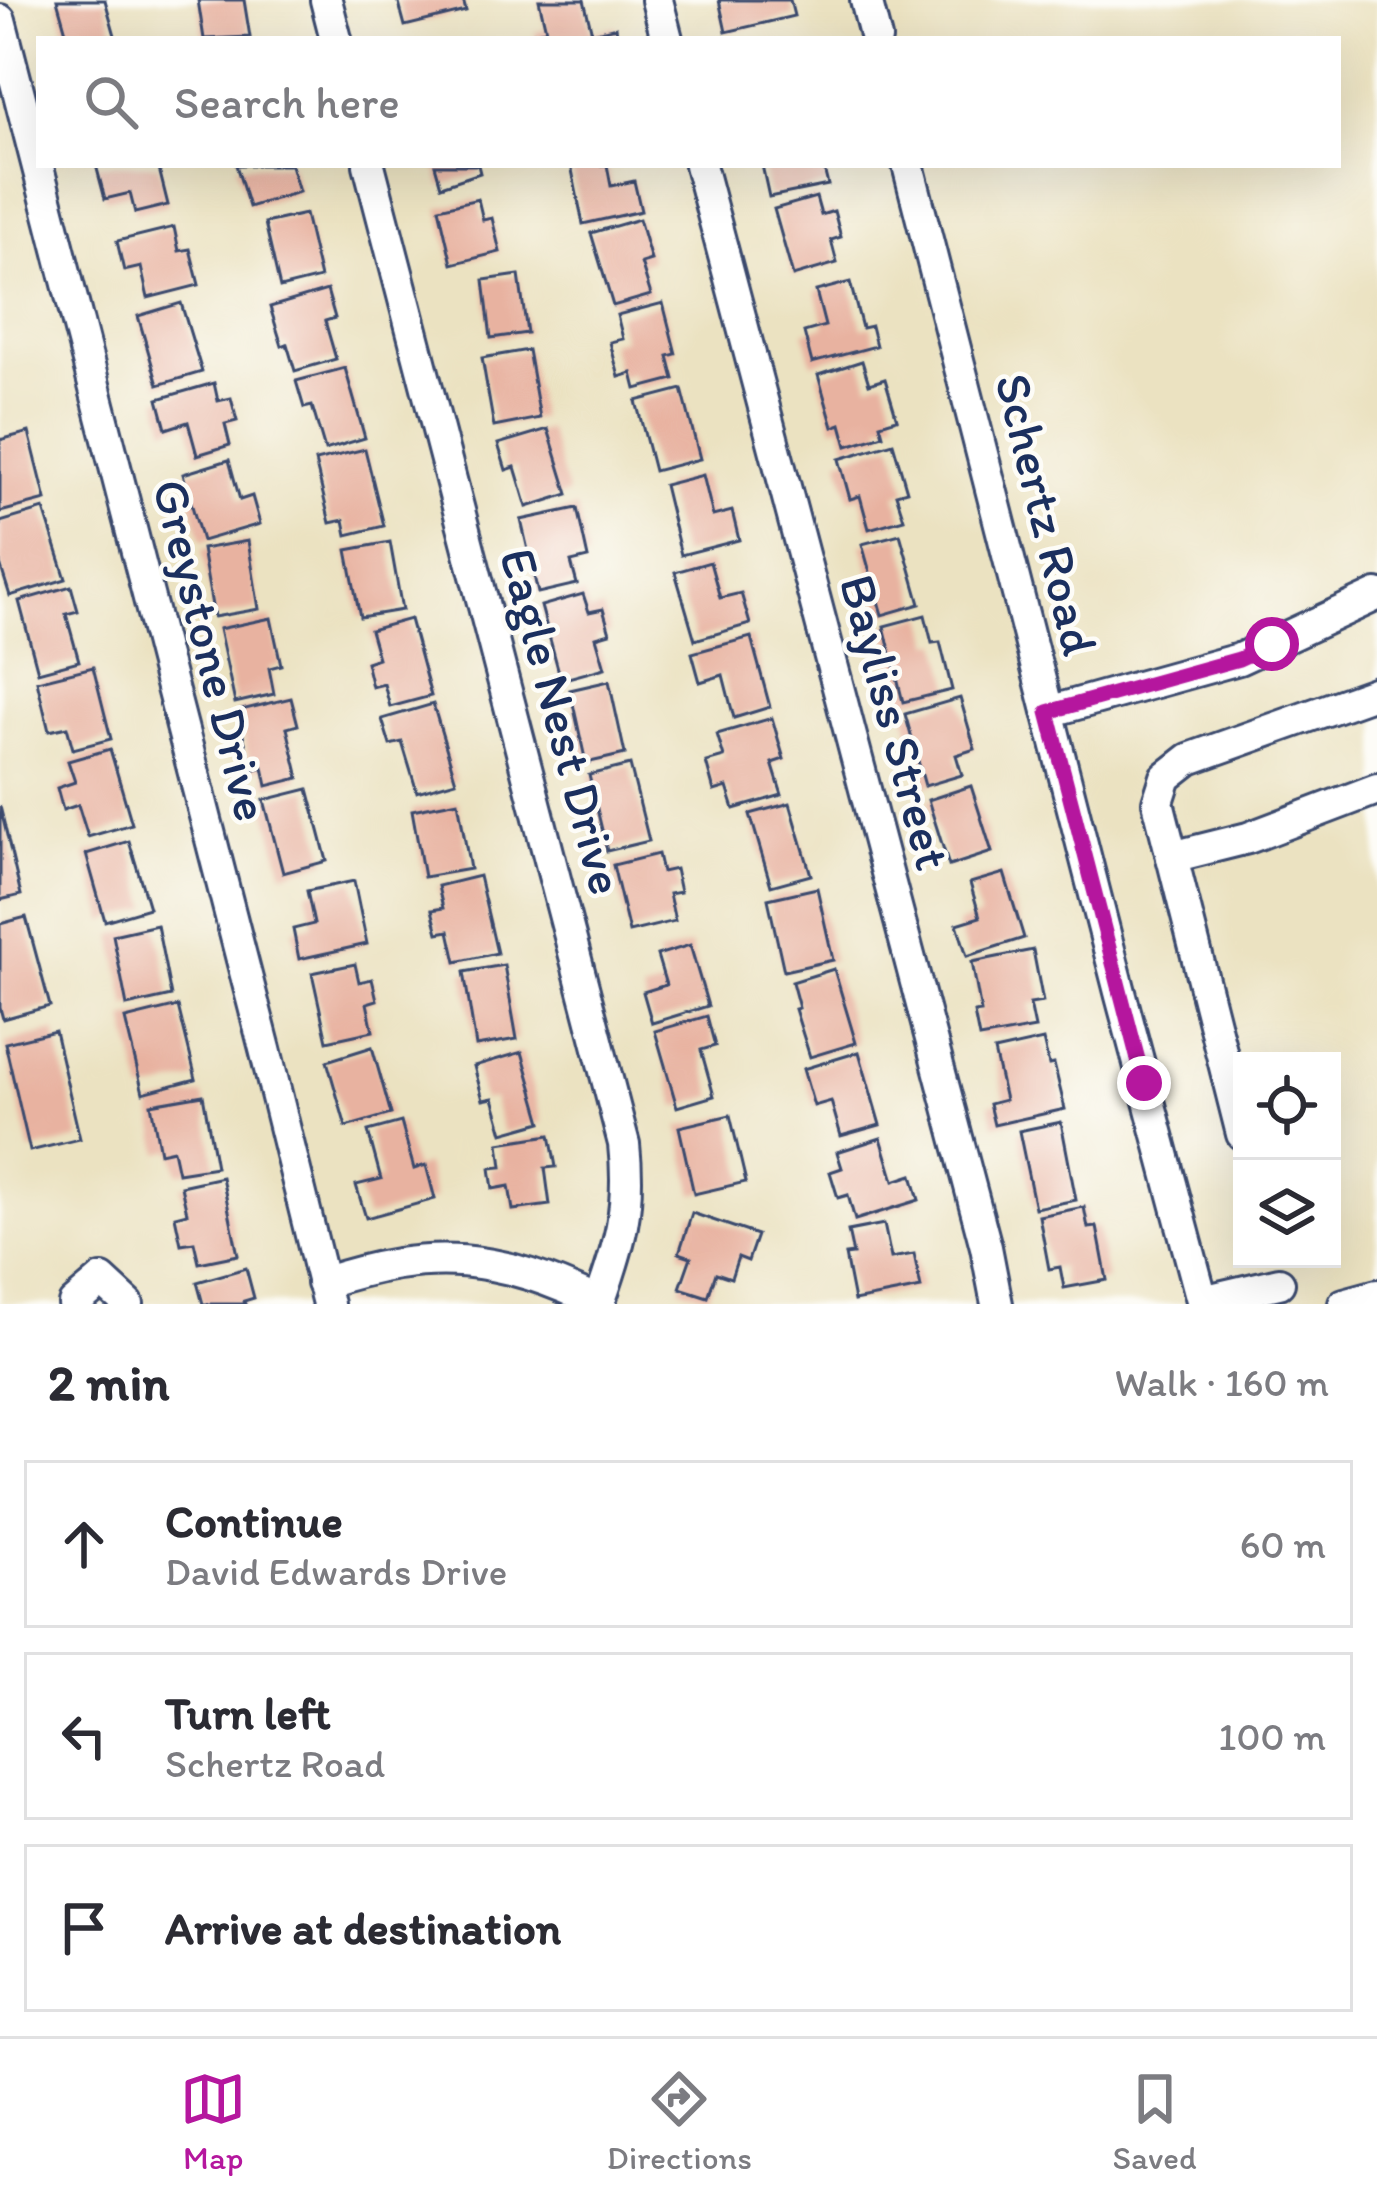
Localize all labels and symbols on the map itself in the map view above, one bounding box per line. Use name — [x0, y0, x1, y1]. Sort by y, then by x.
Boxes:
street label: Schertz Road — [982, 367, 1111, 661]
street label: Greystone Drive — [140, 473, 283, 827]
street label: Eagle Nest Drive — [487, 541, 638, 901]
street label: Bayliss Street — [827, 568, 964, 877]
route start — [1245, 617, 1299, 671]
route end — [1117, 1056, 1171, 1110]

